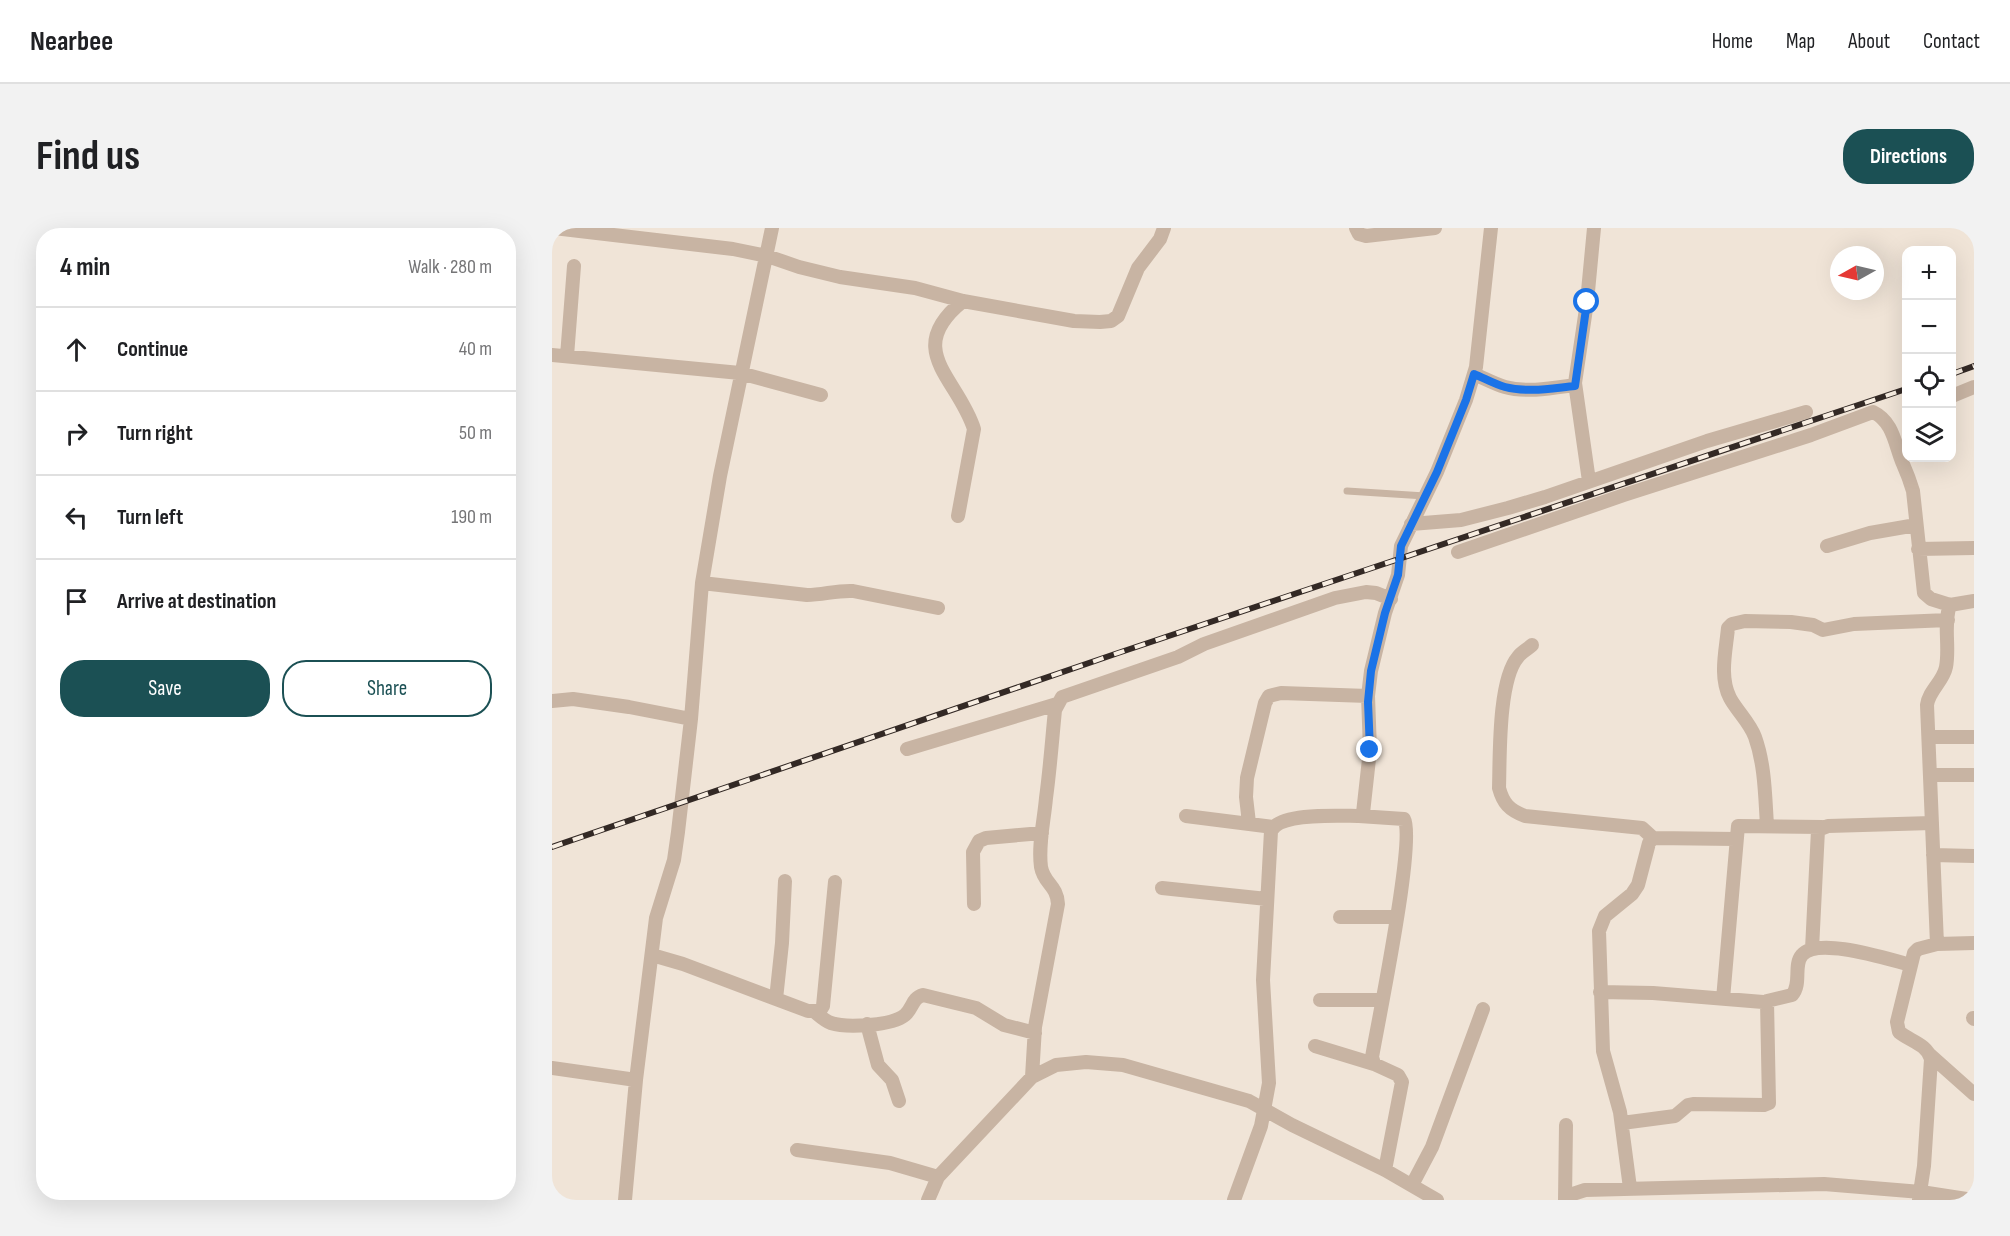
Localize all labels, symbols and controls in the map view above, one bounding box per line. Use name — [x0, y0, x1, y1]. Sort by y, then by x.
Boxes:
text: Nearbee — [30, 25, 113, 58]
text: Home — [1712, 29, 1753, 54]
text: Map — [1786, 29, 1815, 54]
text: About — [1848, 29, 1890, 54]
text: Contact — [1923, 29, 1980, 54]
button: Directions — [1843, 129, 1974, 184]
text: Find us — [36, 131, 140, 182]
north arrow — [1830, 246, 1884, 300]
map controls — [1902, 246, 1956, 462]
button: + — [1902, 246, 1956, 300]
text: 4 min — [60, 252, 110, 283]
text: Walk · 280 m — [408, 255, 492, 279]
route start — [1573, 288, 1599, 314]
button: − — [1902, 300, 1956, 354]
icon: ahead — [60, 333, 93, 366]
text: Continue — [117, 336, 188, 363]
text: 40 m — [459, 337, 492, 361]
button: locate — [1902, 354, 1956, 408]
button: layers — [1902, 408, 1956, 462]
icon: right — [60, 417, 93, 450]
text: Turn right — [117, 420, 193, 447]
text: 50 m — [459, 421, 492, 445]
icon: left — [60, 501, 93, 534]
text: Turn left — [117, 504, 183, 531]
text: 190 m — [451, 505, 492, 529]
icon: arrive — [60, 585, 93, 618]
text: Arrive at destination — [117, 588, 276, 615]
button: Save — [60, 660, 270, 717]
button: Share — [282, 660, 492, 717]
route end — [1356, 736, 1382, 762]

